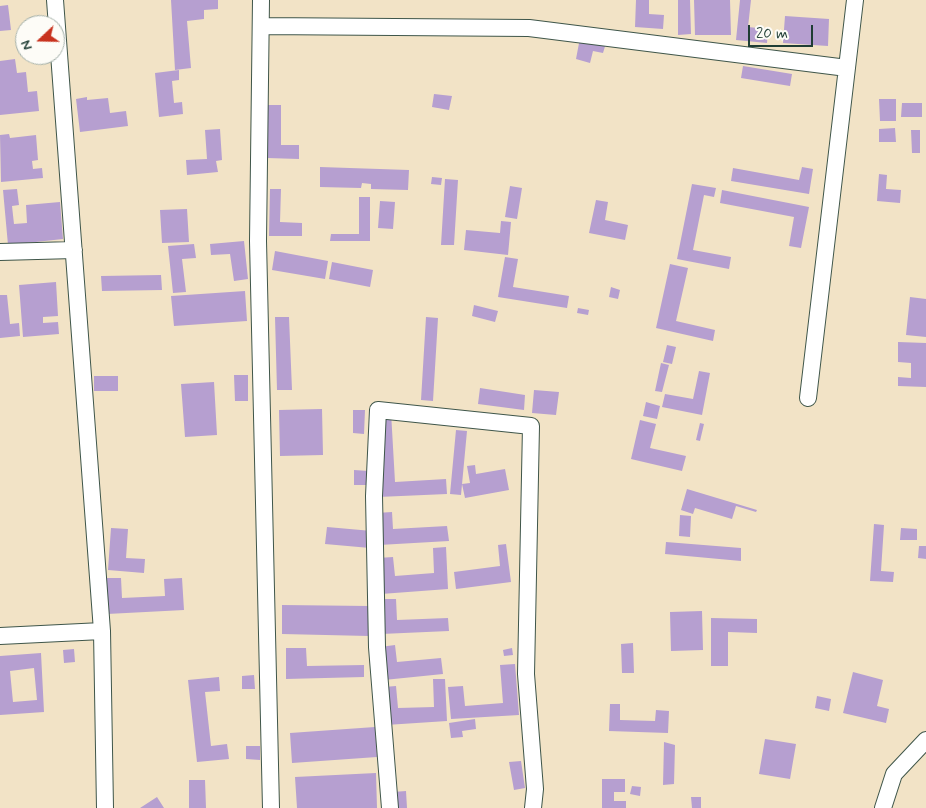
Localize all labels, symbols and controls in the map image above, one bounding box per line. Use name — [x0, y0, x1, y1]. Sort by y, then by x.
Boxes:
north arrow — [15, 15, 65, 65]
scale bar — [751, 15, 816, 47]
text: 20 m — [756, 24, 788, 44]
text: N — [17, 37, 37, 53]

